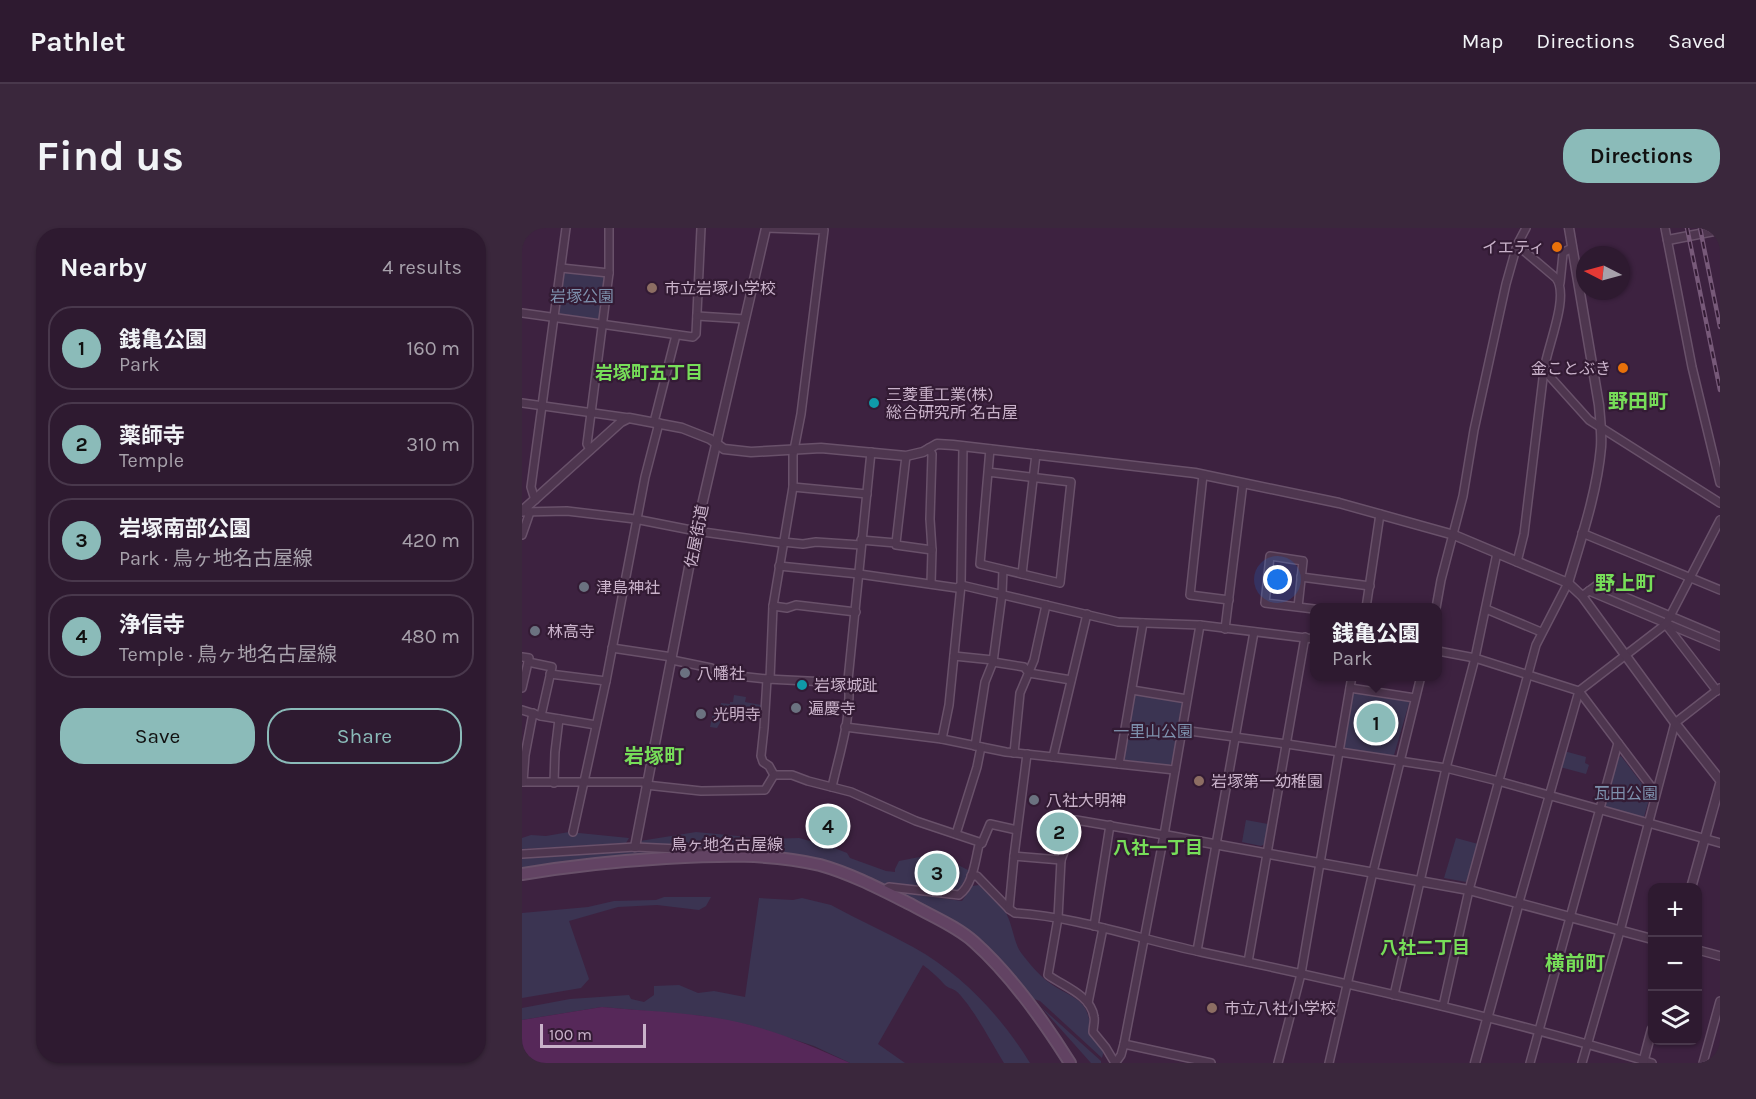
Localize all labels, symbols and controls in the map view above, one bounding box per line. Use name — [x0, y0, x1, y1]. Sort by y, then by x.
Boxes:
text: Pathlet — [30, 25, 126, 58]
text: Map — [1462, 29, 1503, 53]
text: Directions — [1536, 29, 1635, 53]
text: Saved — [1668, 29, 1726, 53]
button: Directions — [1563, 129, 1720, 183]
text: Find us — [36, 131, 184, 181]
place label: イエティ — [1482, 238, 1545, 257]
marker: イエティ — [1550, 240, 1564, 254]
north arrow — [1576, 246, 1630, 300]
text: Nearby — [60, 252, 147, 283]
text: 4 results — [382, 256, 462, 279]
place label: 市立岩塚小学校 — [664, 279, 776, 298]
marker: 市立岩塚小学校 — [645, 281, 659, 295]
park label: 岩塚公園 — [550, 287, 614, 306]
text: 銭亀公園 — [119, 327, 207, 353]
text: 1 — [78, 337, 85, 360]
text: 160 m — [407, 337, 460, 360]
text: Park — [119, 353, 160, 376]
place label: 金ことぶき — [1531, 359, 1611, 378]
marker: 金ことぶき — [1616, 361, 1630, 375]
district label: 岩塚町五丁目 — [595, 362, 703, 384]
place label: 三菱重工業(株) 総合研究所 名古屋 — [886, 385, 1018, 422]
district label: 野田町 — [1608, 390, 1668, 413]
marker: 三菱重工業(株) 総合研究所 名古屋 — [867, 396, 881, 410]
text: 薬師寺 — [119, 423, 185, 449]
text: 2 — [75, 433, 88, 456]
text: 310 m — [406, 433, 460, 456]
text: Temple — [119, 449, 184, 472]
street label: 佐屋街道 — [681, 503, 712, 569]
text: 岩塚南部公園 — [119, 516, 251, 542]
text: 3 — [75, 529, 88, 552]
text: 420 m — [402, 529, 460, 552]
text: Park · 鳥ヶ地名古屋線 — [119, 547, 313, 570]
your location — [1263, 565, 1292, 594]
district label: 野上町 — [1595, 572, 1655, 595]
place label: 津島神社 — [596, 578, 660, 597]
marker: 津島神社 — [577, 580, 591, 594]
popup — [1310, 603, 1442, 681]
text: 浄信寺 — [119, 612, 185, 638]
text: 銭亀公園 — [1332, 621, 1420, 647]
place label: 林高寺 — [547, 622, 595, 641]
marker: 林高寺 — [528, 624, 542, 638]
text: 4 — [76, 625, 87, 648]
text: 480 m — [401, 625, 460, 648]
text: Temple · 鳥ヶ地名古屋線 — [119, 643, 337, 666]
text: Park — [1332, 647, 1373, 670]
place label: 八幡社 — [697, 664, 745, 683]
marker: 八幡社 — [678, 666, 692, 680]
place label: 岩塚城趾 — [814, 676, 878, 695]
marker: 岩塚城趾 — [795, 678, 809, 692]
place label: 遍慶寺 — [808, 699, 856, 718]
pin: 1 — [1356, 700, 1396, 746]
marker: 遍慶寺 — [789, 701, 803, 715]
place label: 光明寺 — [713, 705, 761, 724]
marker: 光明寺 — [694, 707, 708, 721]
button: Save — [60, 708, 255, 764]
button: Share — [267, 708, 462, 764]
park label: 一里山公園 — [1113, 722, 1193, 741]
district label: 岩塚町 — [624, 745, 684, 768]
place label: 岩塚第一幼稚園 — [1211, 772, 1323, 791]
marker: 岩塚第一幼稚園 — [1192, 774, 1206, 788]
park label: 瓦田公園 — [1594, 784, 1658, 803]
place label: 八社大明神 — [1046, 791, 1126, 810]
marker: 八社大明神 — [1027, 793, 1041, 807]
pin: 4 — [808, 804, 848, 848]
pin: 2 — [1040, 810, 1078, 854]
street label: 鳥ヶ地名古屋線 — [671, 835, 783, 854]
district label: 八社一丁目 — [1113, 837, 1203, 859]
pin: 3 — [918, 850, 956, 896]
map controls — [1648, 883, 1702, 1045]
button: + — [1648, 883, 1702, 937]
district label: 八社二丁目 — [1380, 937, 1470, 959]
button: − — [1648, 937, 1702, 991]
district label: 横前町 — [1545, 952, 1605, 975]
button: layers — [1648, 991, 1702, 1045]
place label: 市立八社小学校 — [1224, 999, 1336, 1018]
marker: 市立八社小学校 — [1205, 1001, 1219, 1015]
scale bar — [540, 1021, 646, 1048]
text: 100 m — [549, 1025, 592, 1044]

